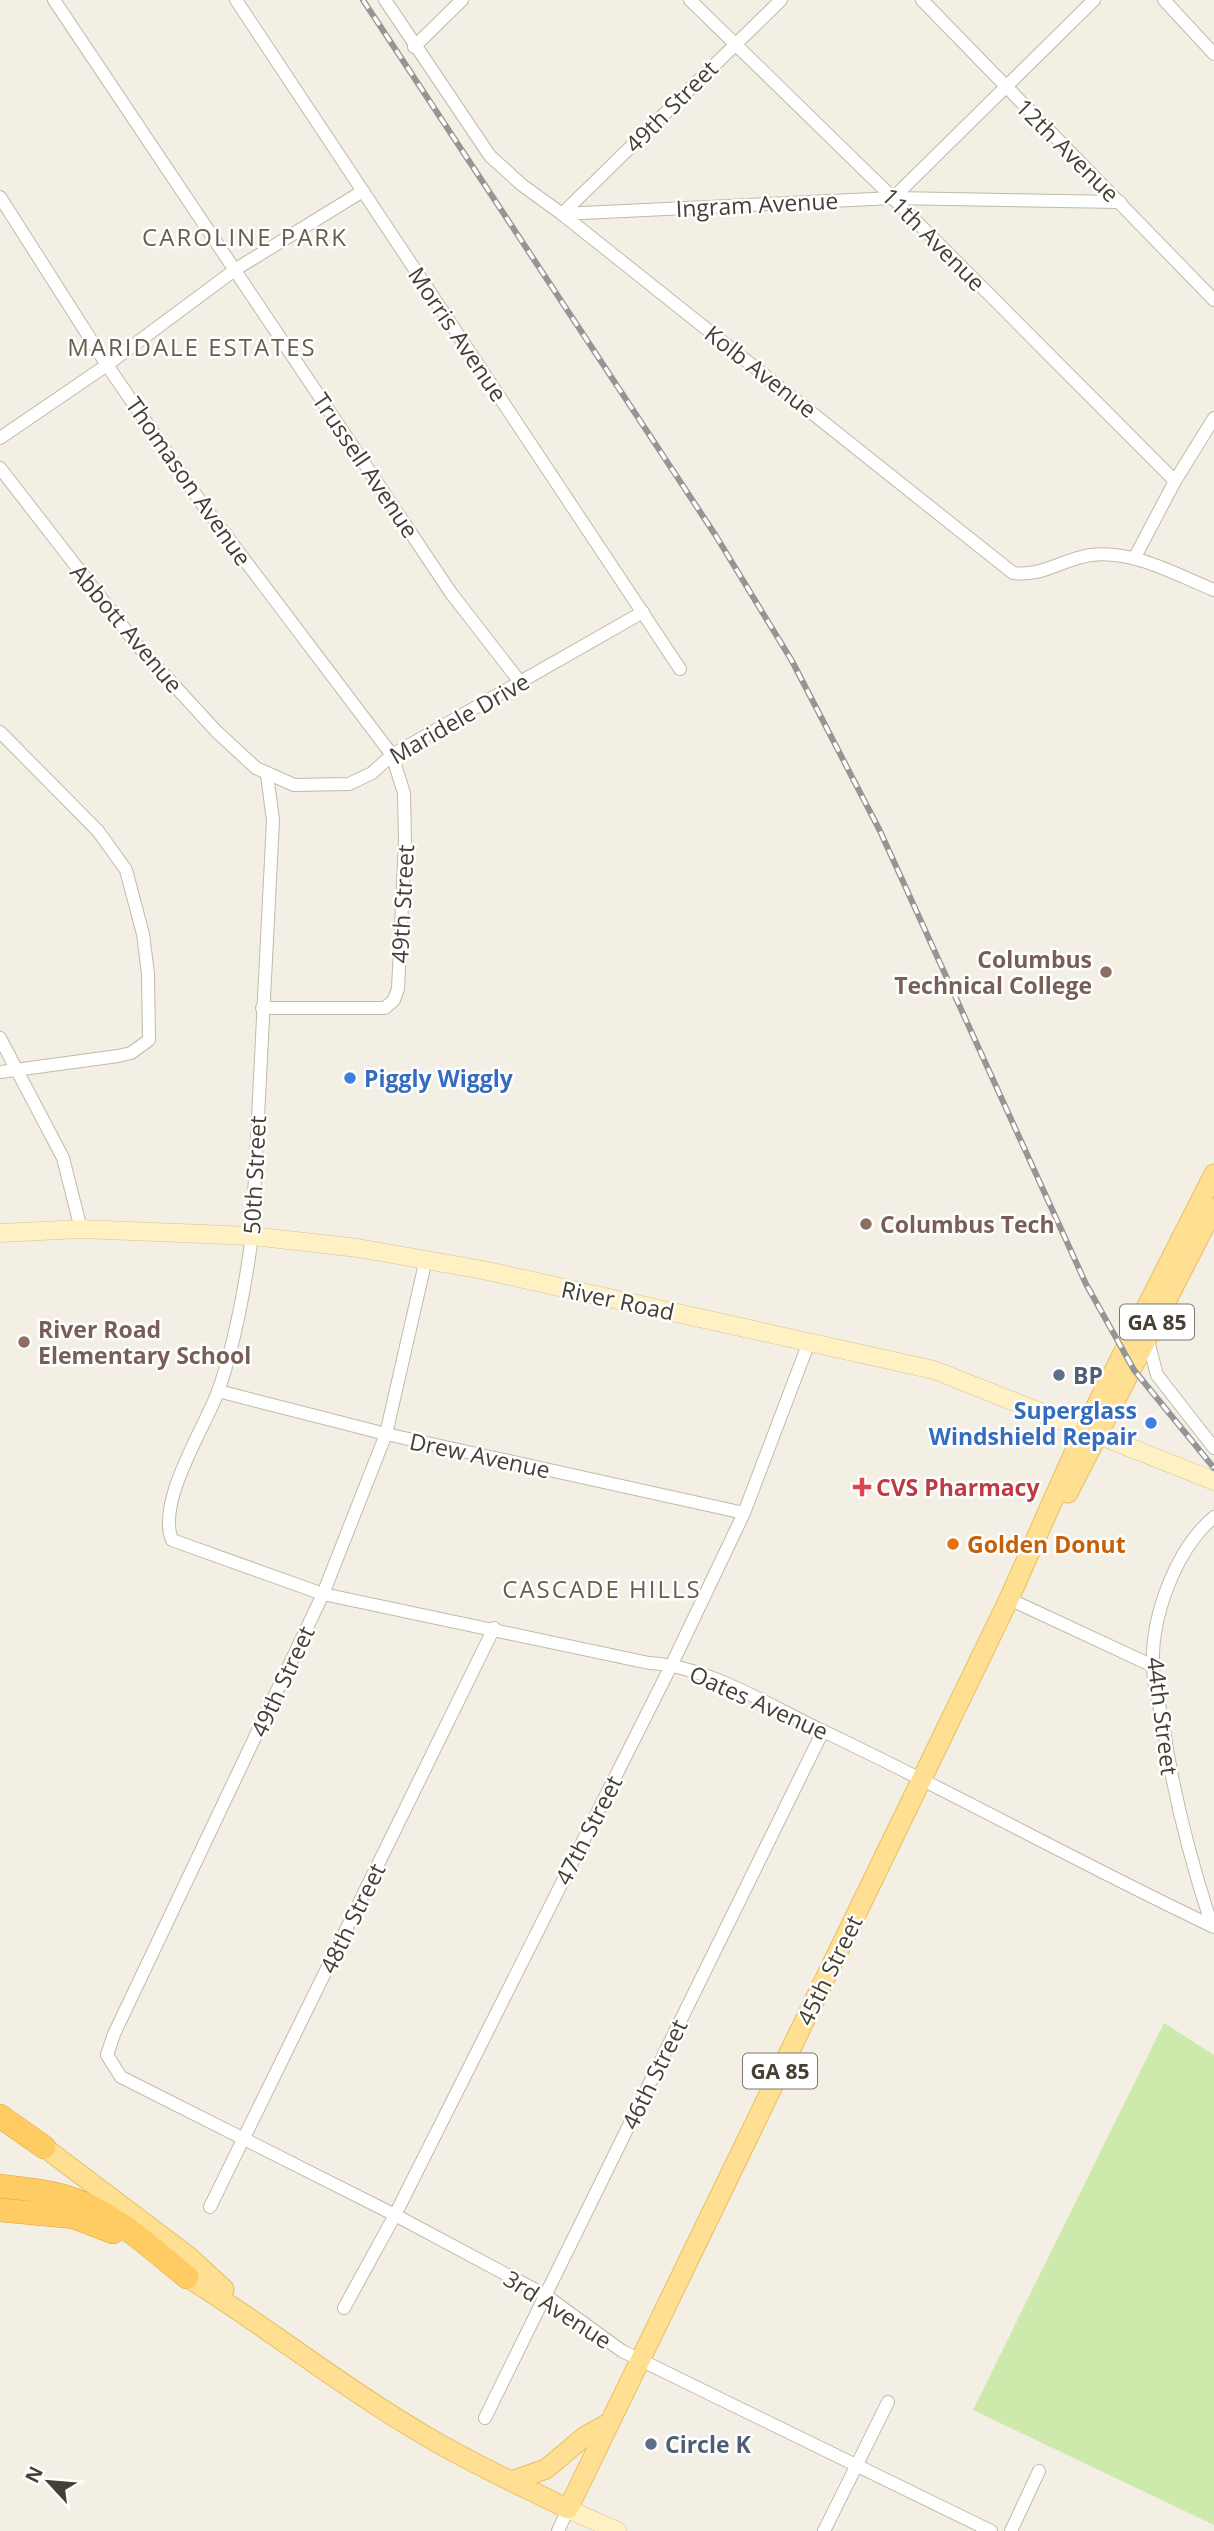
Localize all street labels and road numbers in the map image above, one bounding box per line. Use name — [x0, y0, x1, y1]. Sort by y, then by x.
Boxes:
street label: 49th Street — [618, 53, 724, 159]
street label: 12th Avenue — [1009, 91, 1127, 209]
street label: 11th Avenue — [875, 180, 993, 298]
street label: Ingram Avenue — [675, 184, 839, 224]
street label: Morris Avenue — [401, 260, 515, 408]
street label: Kolb Avenue — [698, 317, 824, 425]
street label: Trussell Avenue — [306, 386, 426, 544]
street label: Thomason Avenue — [119, 390, 259, 572]
street label: Abbott Avenue — [64, 557, 190, 699]
street label: Maridele Drive — [383, 665, 535, 771]
street label: 49th Street — [383, 844, 421, 964]
street label: 50th Street — [235, 1115, 273, 1235]
street label: River Road — [559, 1272, 677, 1328]
road number: GA 85 — [1120, 1304, 1194, 1340]
street label: Drew Avenue — [407, 1424, 553, 1486]
street label: 49th Street — [242, 1620, 322, 1742]
street label: 44th Street — [1140, 1655, 1186, 1777]
street label: Oates Avenue — [685, 1657, 833, 1747]
street label: 47th Street — [547, 1770, 629, 1890]
street label: 48th Street — [312, 1858, 392, 1978]
street label: 45th Street — [789, 1910, 869, 2030]
street label: 46th Street — [614, 2014, 694, 2134]
road number: GA 85 — [743, 2054, 817, 2088]
street label: 3rd Avenue — [498, 2262, 618, 2356]

